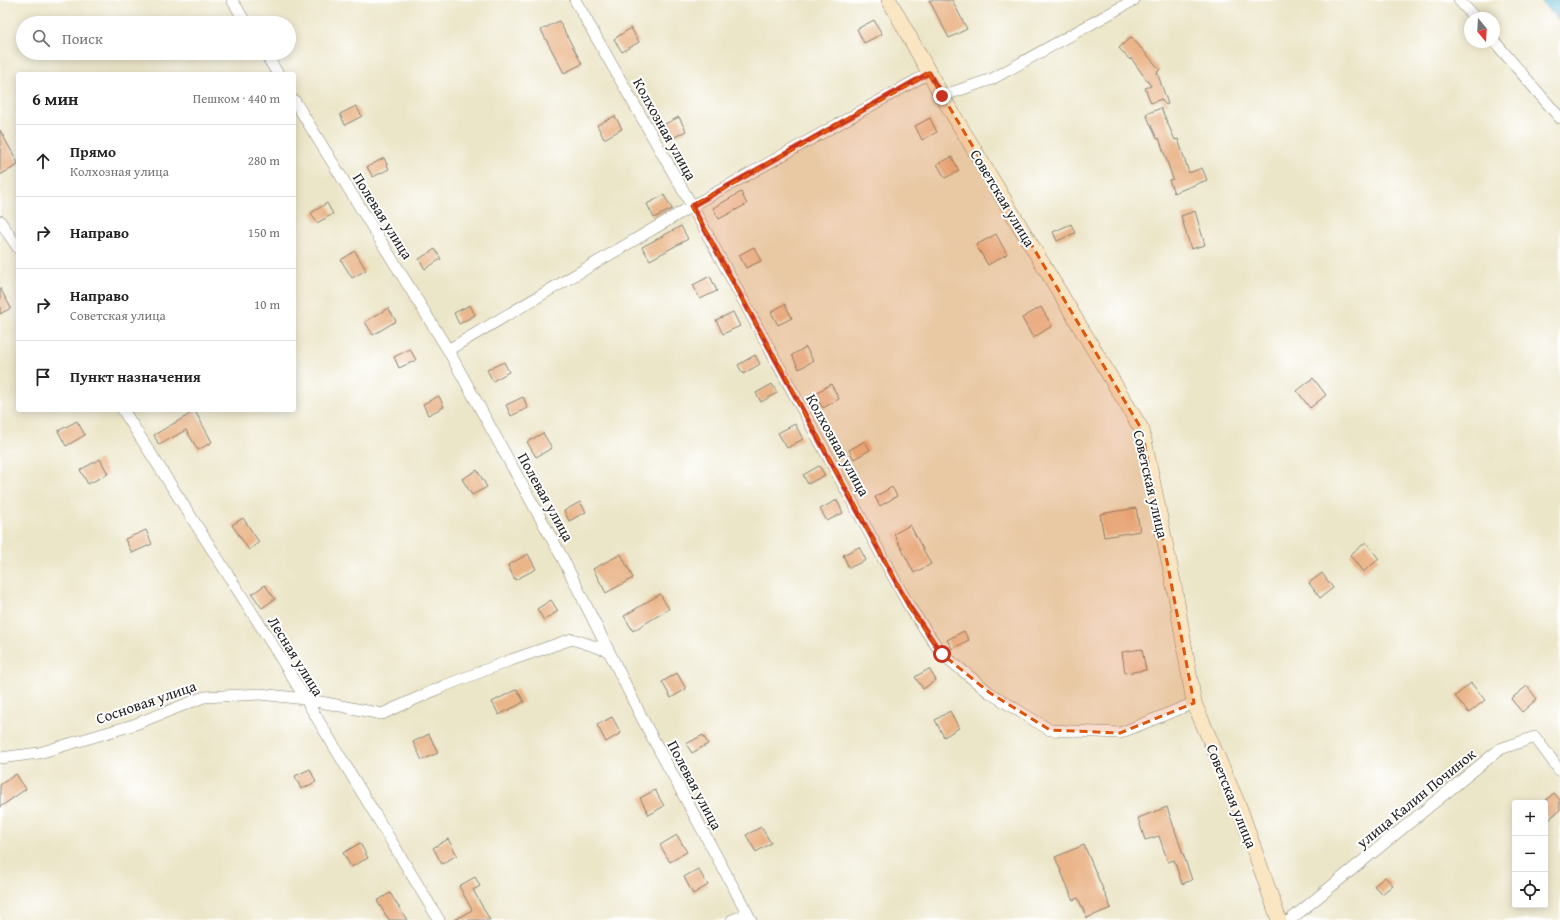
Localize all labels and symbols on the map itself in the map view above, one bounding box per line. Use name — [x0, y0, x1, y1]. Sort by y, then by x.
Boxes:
north arrow — [1464, 12, 1500, 48]
street label: Колхозная улица — [628, 74, 702, 185]
route end — [933, 87, 951, 105]
street label: Советская улица — [966, 145, 1041, 251]
street label: Полевая улица — [348, 169, 418, 264]
street label: Колхозная улица — [801, 390, 875, 501]
street label: Советская улица — [1128, 428, 1174, 541]
street label: Полевая улица — [513, 449, 579, 546]
street label: Лесная улица — [263, 612, 329, 701]
route start — [933, 645, 951, 663]
street label: Сосновая улица — [93, 675, 200, 729]
street label: Полевая улица — [663, 737, 728, 834]
street label: Советская улица — [1202, 741, 1263, 852]
street label: улица Калин Починок — [1351, 743, 1480, 853]

